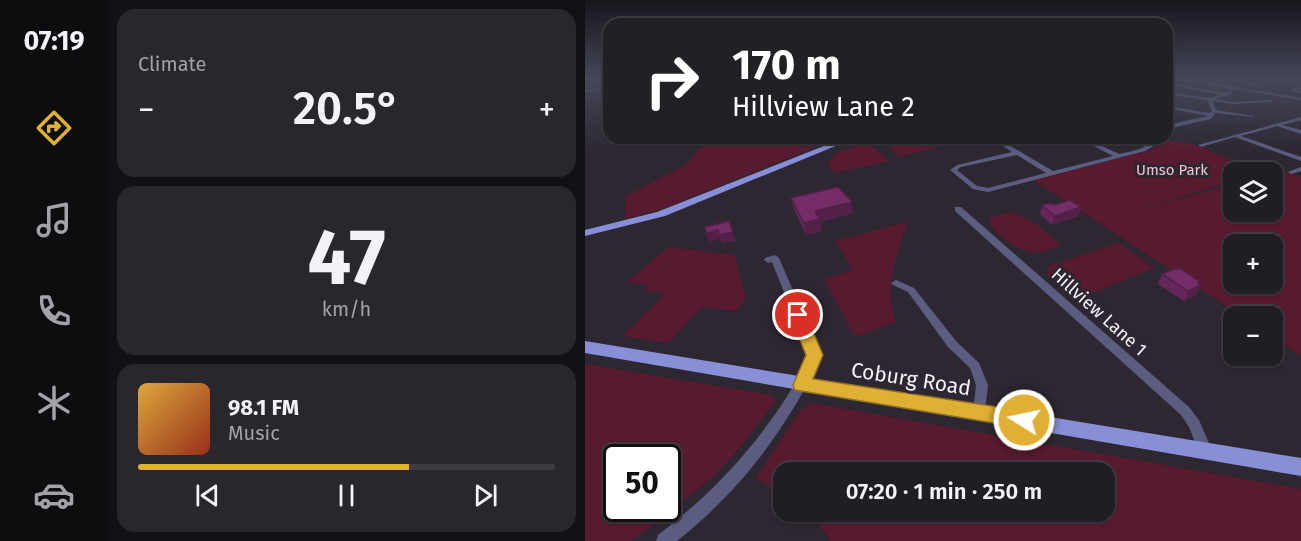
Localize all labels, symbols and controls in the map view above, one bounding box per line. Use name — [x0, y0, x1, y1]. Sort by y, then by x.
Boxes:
text: 07:19 — [23, 25, 85, 57]
text: 170 m — [732, 40, 841, 90]
icon: right — [633, 42, 711, 120]
text: Climate — [138, 52, 206, 76]
text: 20.5° — [293, 82, 400, 136]
text: − — [138, 90, 155, 130]
text: + — [539, 90, 555, 130]
text: Hillview Lane 2 — [732, 91, 915, 123]
icon: directions — [33, 107, 75, 149]
park label: Umso Park — [1136, 161, 1208, 179]
map controls — [1223, 162, 1283, 366]
button: layers — [1223, 162, 1283, 222]
icon: music — [33, 199, 75, 241]
text: 47 — [307, 211, 386, 305]
button: + — [1223, 234, 1283, 294]
street label: Hillview Lane 1 — [1047, 263, 1151, 361]
pin — [772, 289, 823, 340]
icon: phone — [33, 290, 75, 332]
text: km/h — [322, 297, 371, 321]
icon: arrive — [781, 298, 814, 331]
button: − — [1223, 306, 1283, 366]
street label: Coburg Road — [849, 357, 973, 401]
icon: climate — [33, 382, 75, 424]
position arrow — [992, 388, 1056, 452]
text: 98.1 FM — [228, 394, 299, 421]
text: Music — [228, 421, 280, 445]
speed limit sign: 50 — [603, 444, 681, 522]
icon: car — [33, 474, 75, 516]
text: 07:20 · 1 min · 250 m — [846, 478, 1042, 505]
icon: previous — [191, 479, 224, 512]
icon: pause — [330, 479, 363, 512]
icon: next — [469, 479, 502, 512]

